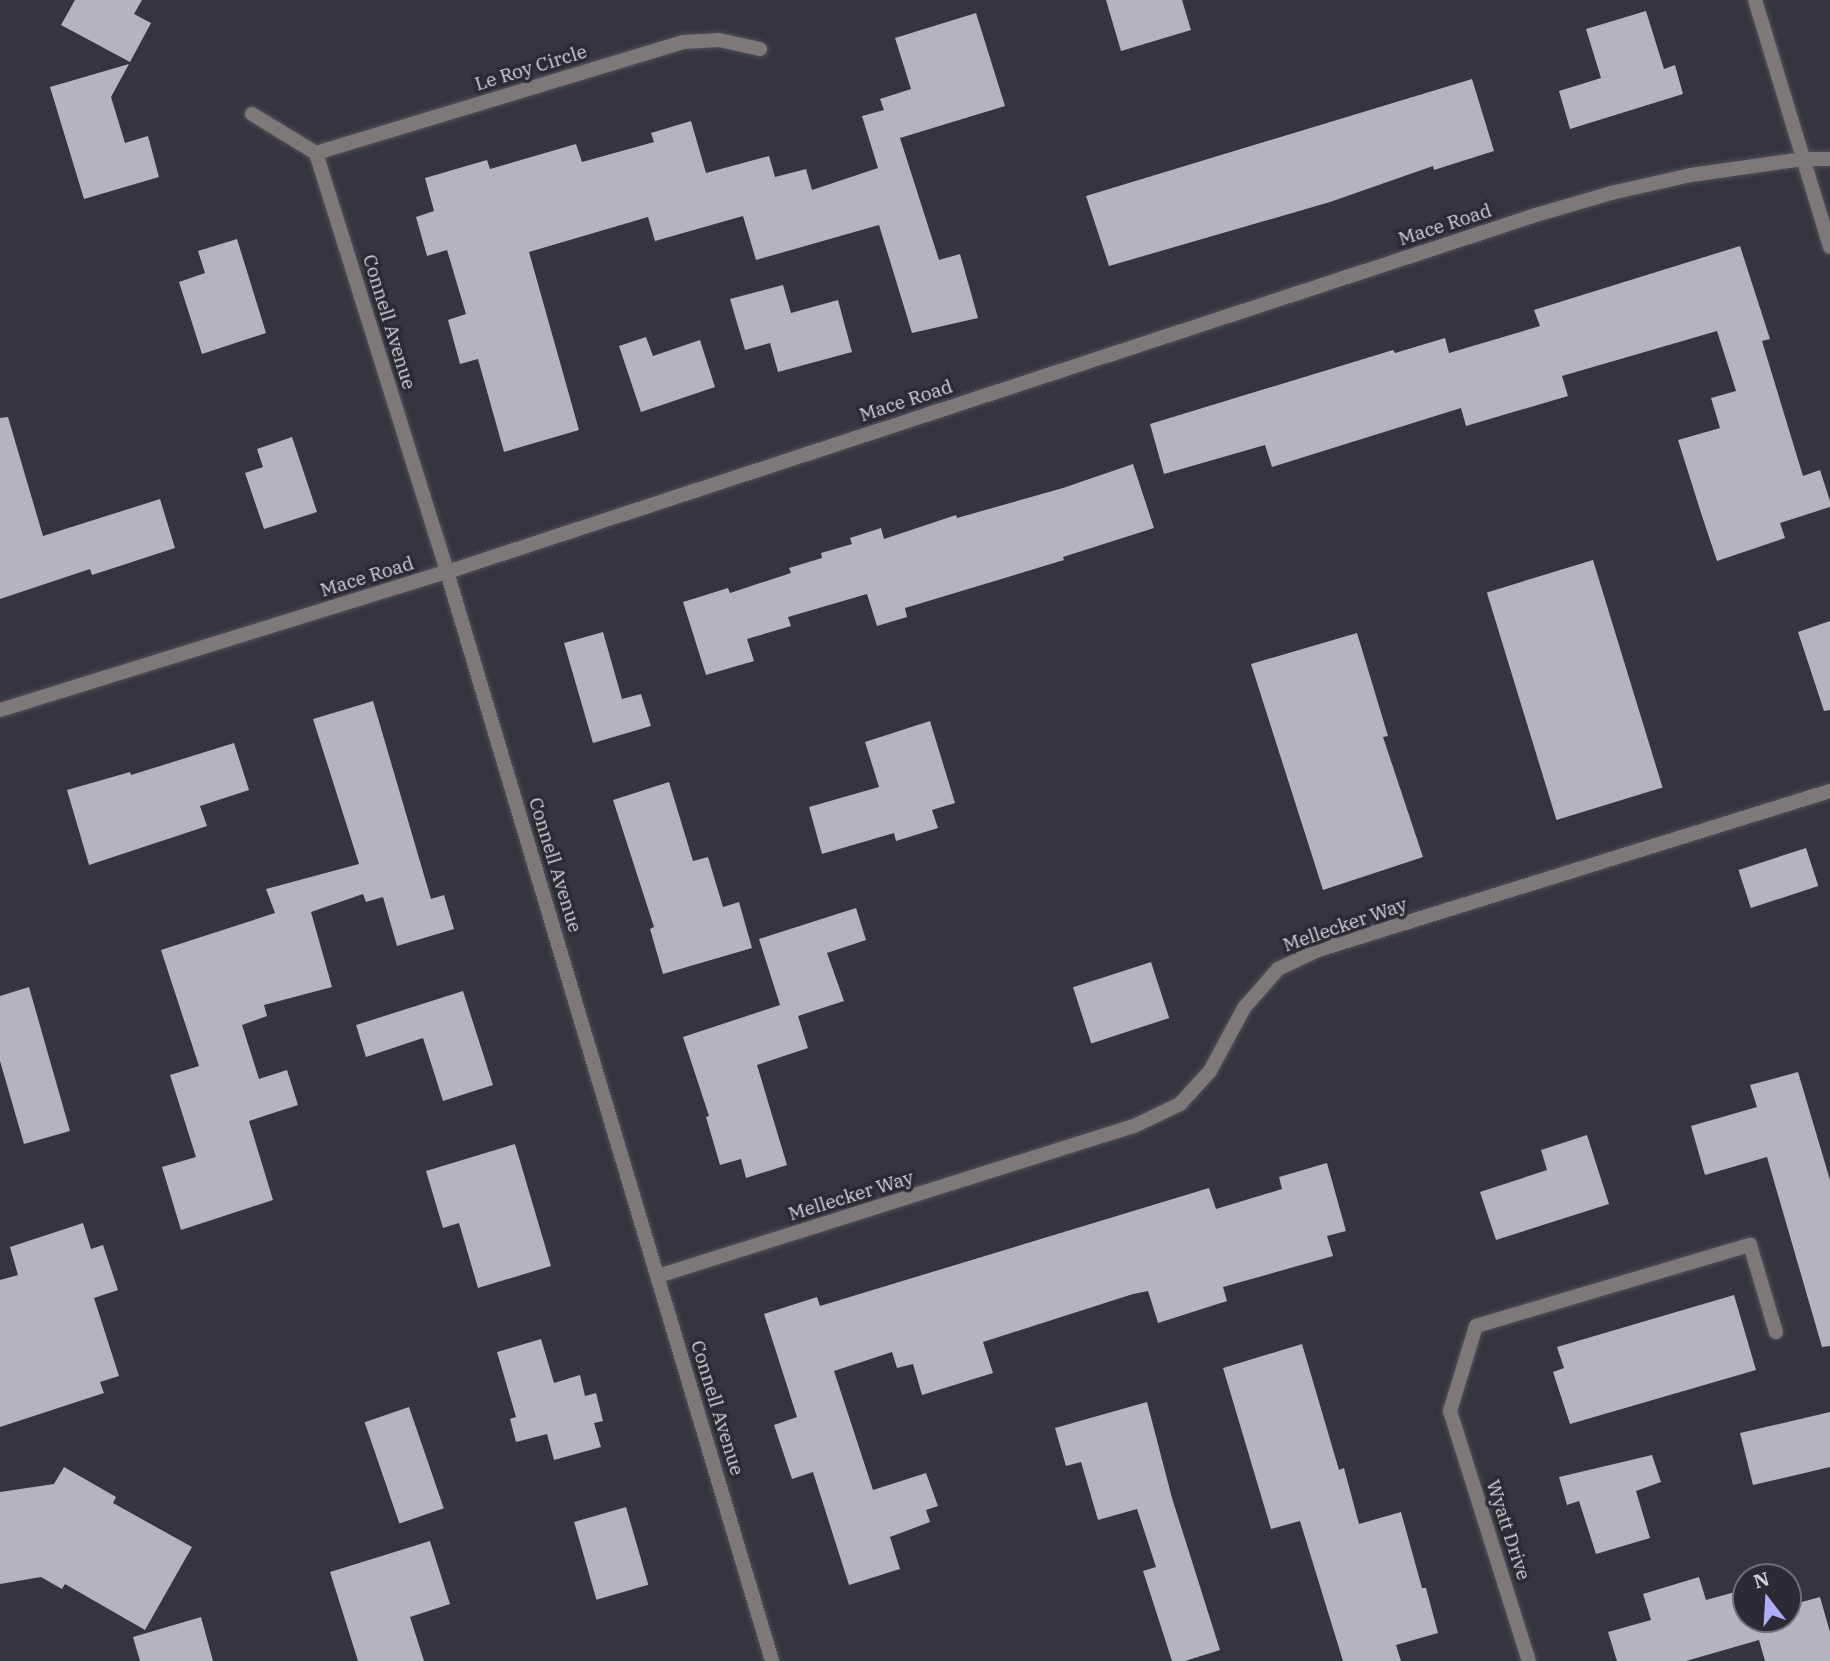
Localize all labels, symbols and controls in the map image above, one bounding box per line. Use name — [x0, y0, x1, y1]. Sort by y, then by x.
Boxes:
street label: Le Roy Circle — [472, 40, 590, 96]
street label: Mace Road — [1396, 199, 1494, 251]
street label: Connell Avenue — [358, 252, 420, 392]
street label: Mace Road — [857, 375, 955, 427]
street label: Mace Road — [318, 552, 416, 602]
street label: Connell Avenue — [524, 795, 586, 935]
street label: Mellecker Way — [1280, 893, 1410, 957]
street label: Mellecker Way — [786, 1166, 916, 1226]
street label: Connell Avenue — [686, 1338, 748, 1478]
street label: Wyatt Drive — [1481, 1477, 1535, 1583]
north arrow — [1732, 1563, 1802, 1633]
text: N — [1751, 1566, 1772, 1594]

